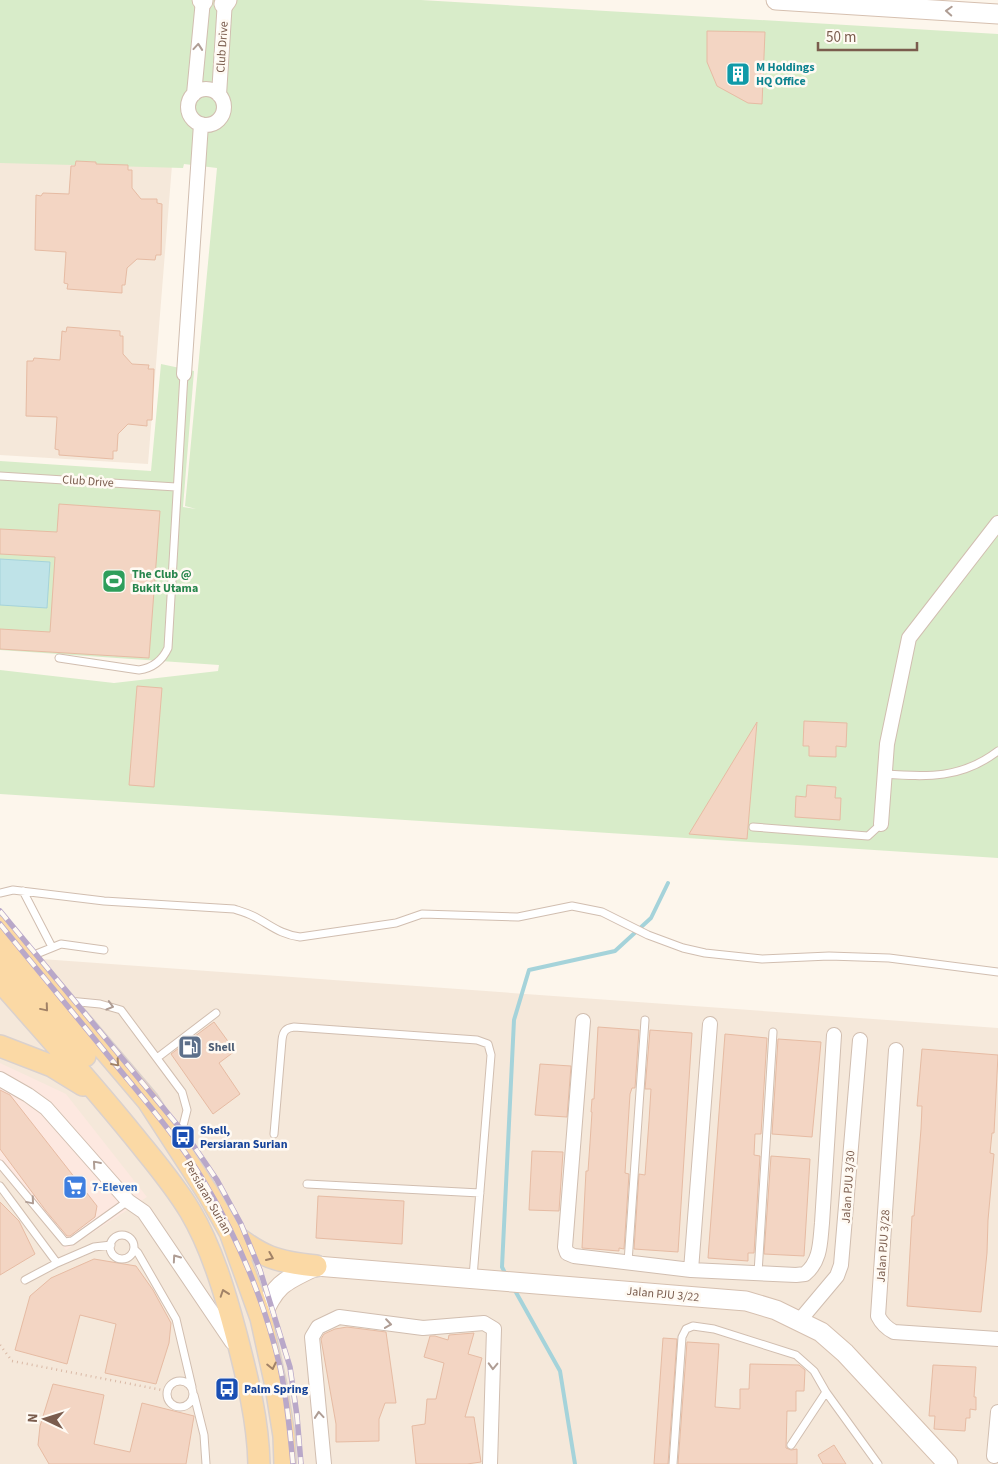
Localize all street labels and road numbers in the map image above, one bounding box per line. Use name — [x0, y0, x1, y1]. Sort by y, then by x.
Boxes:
street label: Club Drive — [212, 21, 233, 73]
street label: Club Drive — [62, 471, 114, 492]
street label: Jalan PJU 3/30 — [837, 1150, 860, 1224]
street label: Persiaran Surian — [180, 1157, 235, 1237]
street label: Jalan PJU 3/28 — [872, 1209, 895, 1283]
street label: Jalan PJU 3/22 — [626, 1283, 700, 1306]

